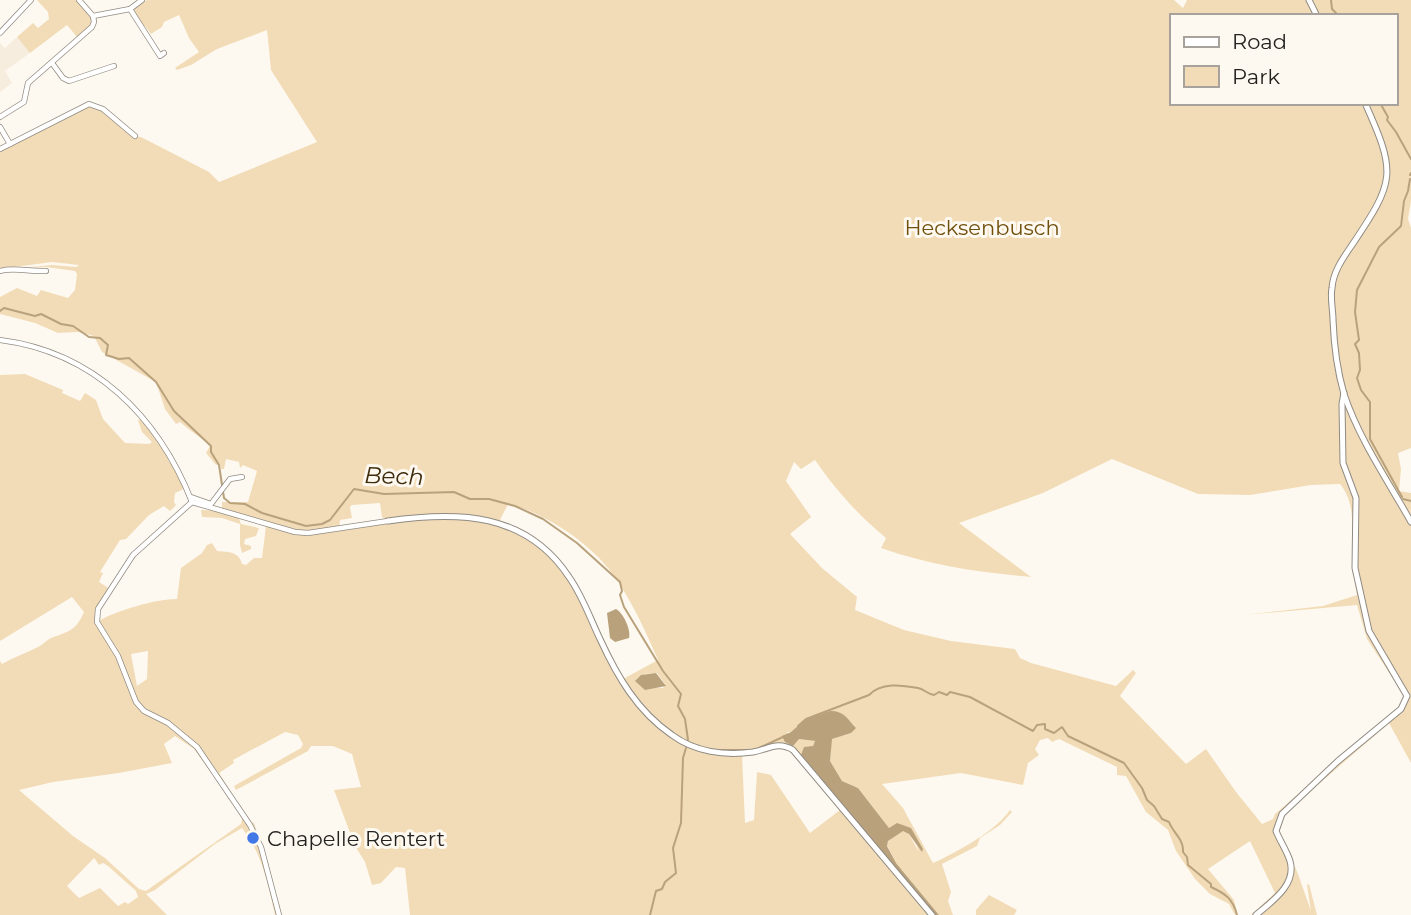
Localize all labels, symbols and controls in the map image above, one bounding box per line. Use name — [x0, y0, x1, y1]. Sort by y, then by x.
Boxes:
legend — [1170, 14, 1397, 105]
text: Road — [1232, 29, 1287, 54]
text: Park — [1232, 64, 1280, 89]
park label: Hecksenbusch — [904, 215, 1060, 240]
water label: Bech — [364, 461, 424, 491]
place label: Chapelle Rentert — [267, 826, 445, 851]
marker: Chapelle Rentert — [245, 830, 261, 846]

